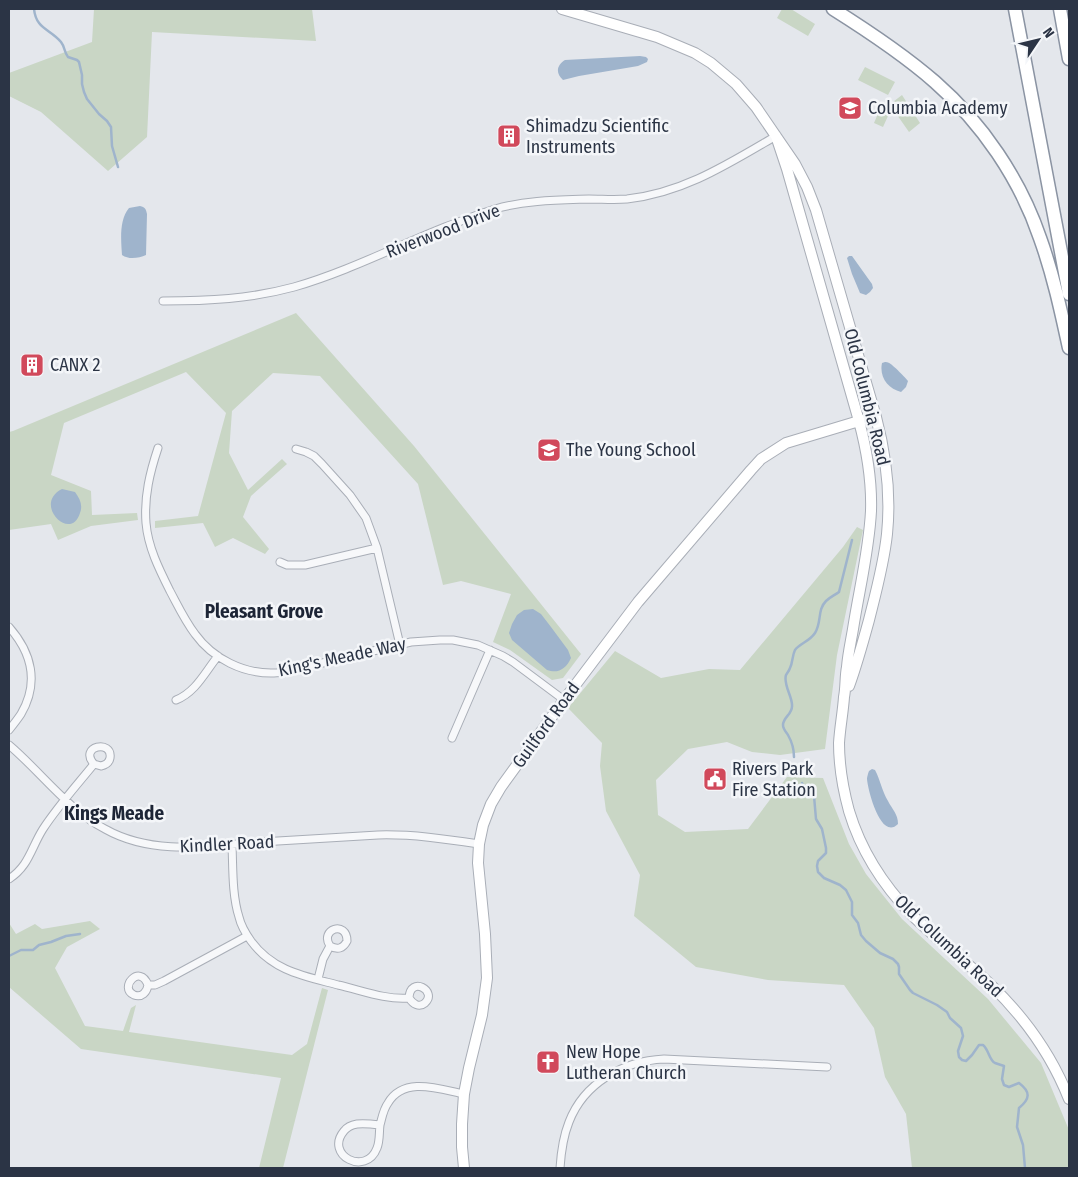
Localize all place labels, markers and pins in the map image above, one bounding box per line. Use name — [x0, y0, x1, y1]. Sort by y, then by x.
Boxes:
school or university icon: Columbia Academy — [837, 95, 863, 121]
place label: Columbia Academy — [868, 97, 1008, 119]
place label: Shimadzu Scientific Instruments — [526, 115, 669, 158]
building icon: Shimadzu Scientific Instruments — [496, 123, 522, 149]
building icon: CANX 2 — [19, 352, 45, 378]
place label: CANX 2 — [50, 354, 101, 376]
school or university icon: The Young School — [536, 437, 562, 463]
place label: The Young School — [566, 439, 696, 461]
place label: Rivers Park Fire Station — [732, 758, 816, 801]
public building icon: Rivers Park Fire Station — [702, 766, 728, 792]
place label: New Hope Lutheran Church — [566, 1041, 686, 1084]
church icon: New Hope Lutheran Church — [535, 1049, 561, 1075]

